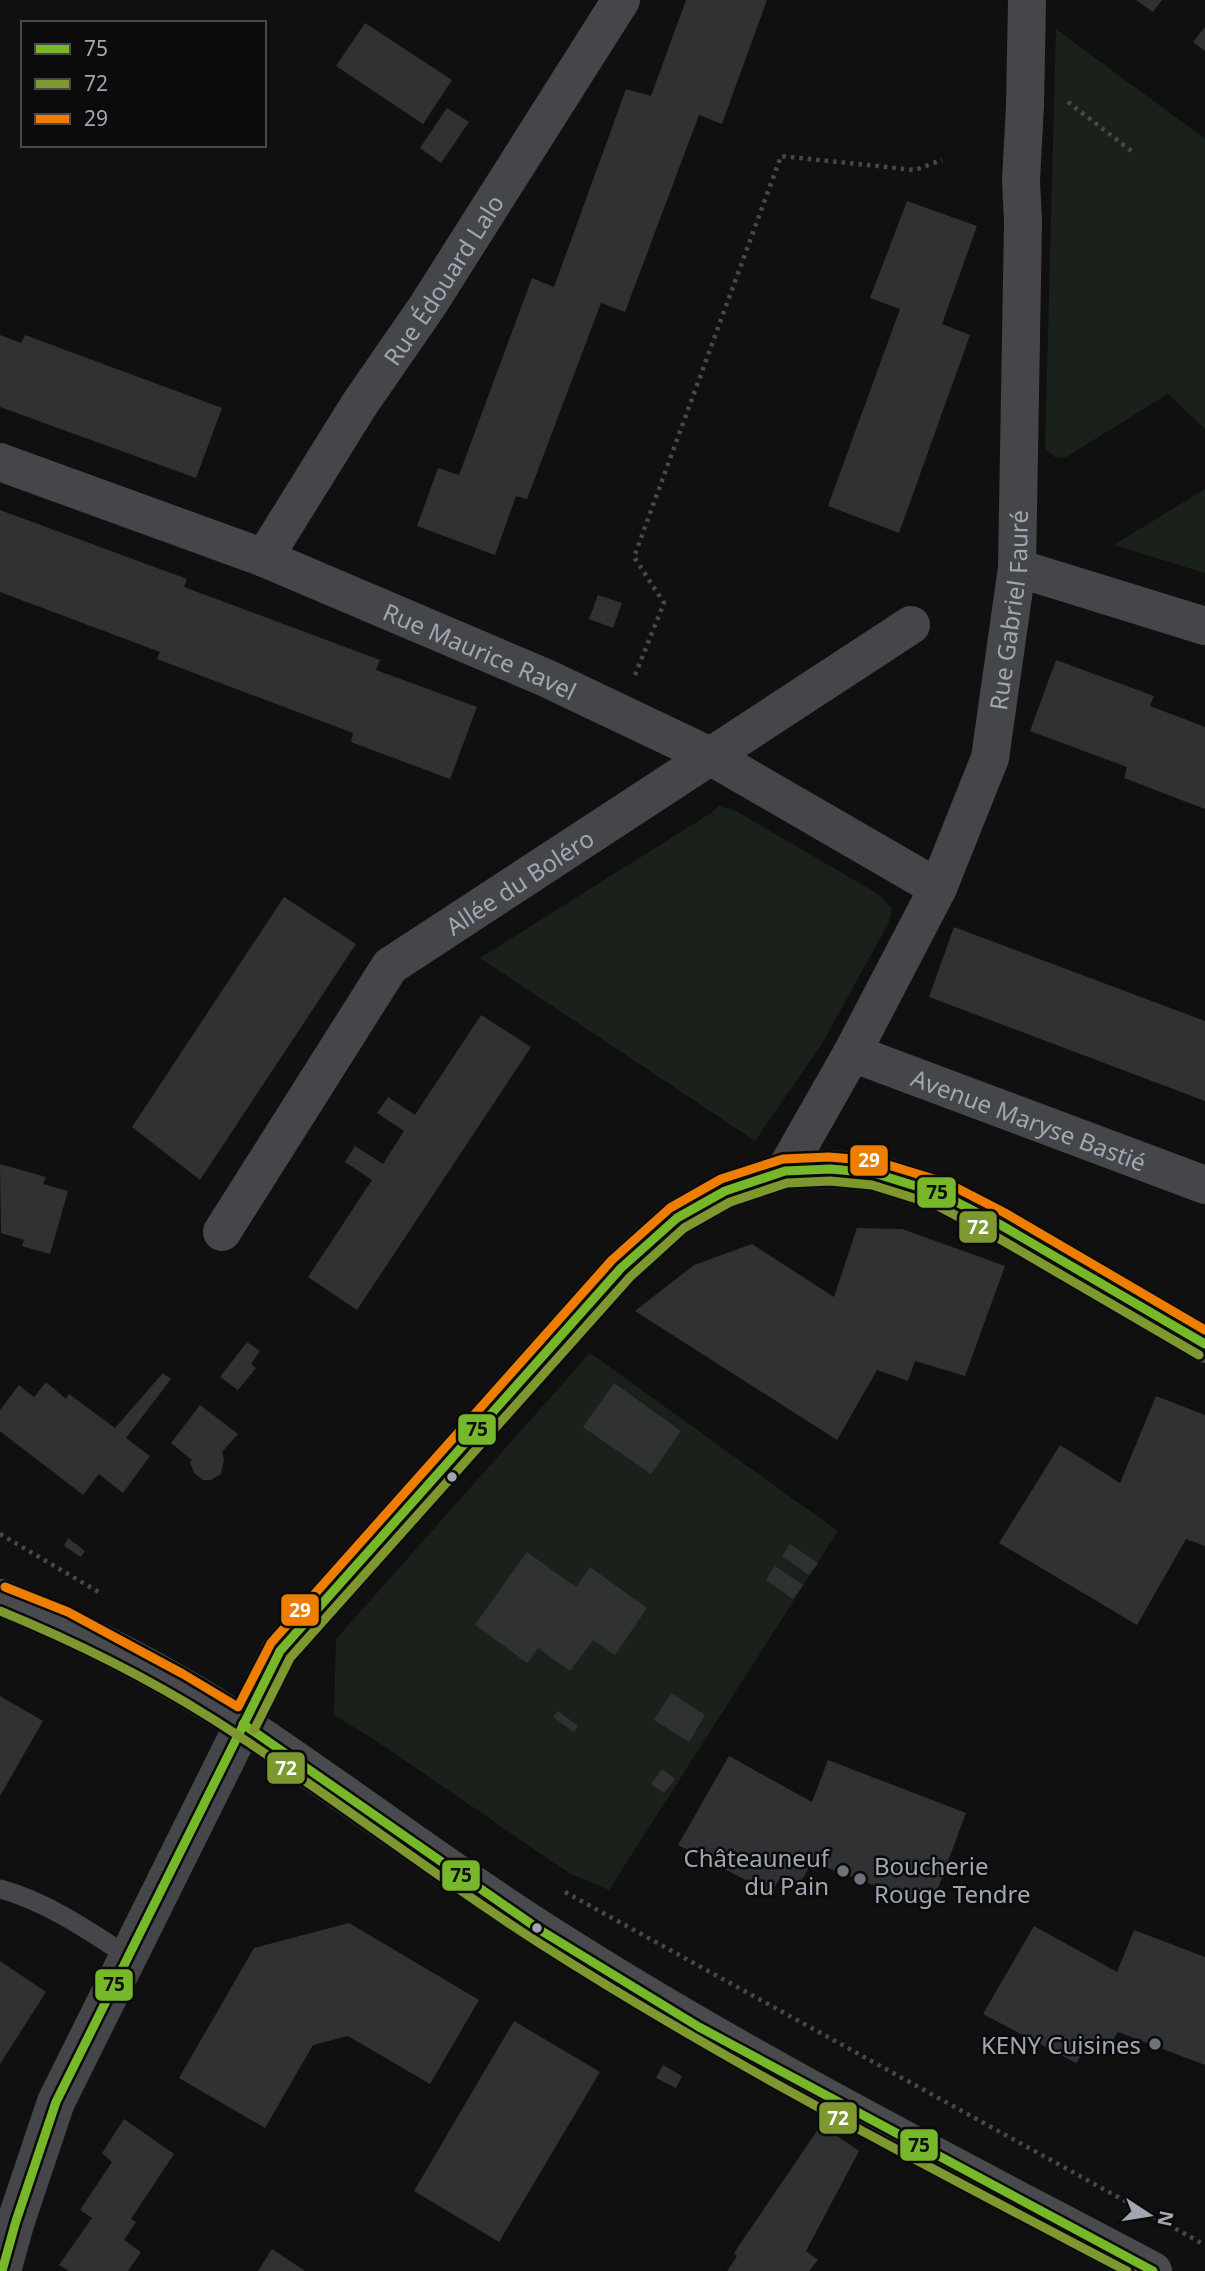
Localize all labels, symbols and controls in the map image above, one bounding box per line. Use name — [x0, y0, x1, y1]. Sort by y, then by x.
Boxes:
legend — [21, 21, 266, 147]
text: 75 — [84, 34, 108, 62]
text: 72 — [84, 69, 108, 97]
text: 29 — [84, 104, 108, 132]
street label: Rue Édouard Lalo — [375, 188, 511, 372]
street label: Rue Gabriel Fauré — [981, 510, 1035, 712]
street label: Rue Maurice Ravel — [378, 594, 582, 707]
street label: Allée du Boléro — [439, 821, 600, 942]
street label: Avenue Maryse Bastié — [907, 1060, 1151, 1178]
line badge: 29 — [849, 1144, 889, 1177]
text: 29 — [858, 1147, 880, 1173]
line badge: 75 — [916, 1176, 957, 1209]
text: 75 — [926, 1179, 948, 1205]
line badge: 72 — [958, 1210, 998, 1244]
text: 72 — [967, 1214, 989, 1240]
line badge: 75 — [457, 1413, 497, 1446]
text: 75 — [466, 1416, 488, 1442]
unlabelled marker — [445, 1470, 459, 1484]
line badge: 29 — [280, 1593, 320, 1627]
text: 29 — [289, 1597, 311, 1623]
line badge: 72 — [266, 1751, 306, 1785]
text: 72 — [275, 1755, 297, 1781]
place label: Châteauneuf du Pain — [684, 1841, 831, 1902]
place label: Boucherie Rouge Tendre — [874, 1849, 1031, 1910]
line badge: 75 — [441, 1859, 481, 1892]
text: 75 — [450, 1862, 472, 1888]
marker: Châteauneuf du Pain — [835, 1863, 851, 1879]
marker: Boucherie Rouge Tendre — [852, 1871, 868, 1887]
unlabelled marker — [530, 1921, 544, 1935]
line badge: 75 — [94, 1968, 134, 2002]
text: 75 — [103, 1971, 125, 1997]
place label: KENY Cuisines — [981, 2028, 1141, 2061]
marker: KENY Cuisines — [1147, 2036, 1163, 2052]
line badge: 72 — [818, 2101, 858, 2135]
text: 72 — [827, 2105, 849, 2131]
line badge: 75 — [899, 2128, 939, 2162]
text: 75 — [908, 2132, 930, 2158]
north arrow — [1114, 2180, 1184, 2250]
text: N — [1151, 2208, 1180, 2229]

